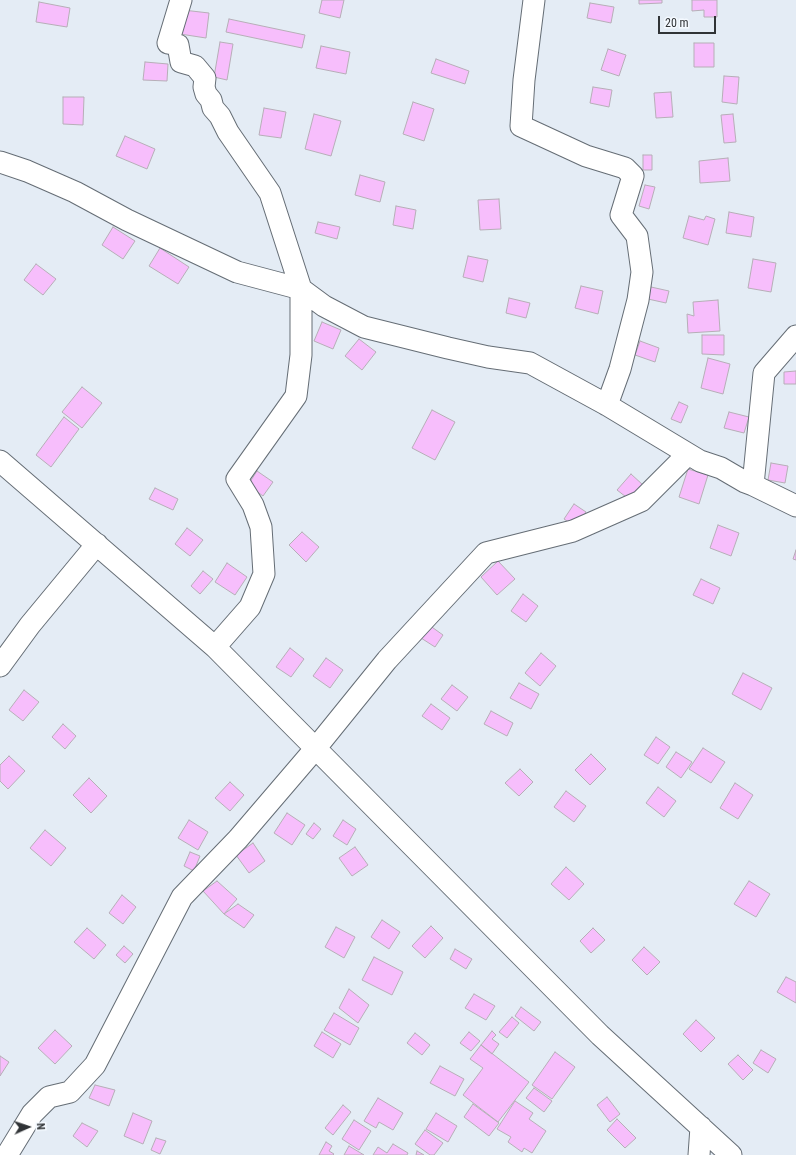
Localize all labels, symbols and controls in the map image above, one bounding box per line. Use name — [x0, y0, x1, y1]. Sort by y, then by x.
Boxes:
scale bar — [660, 8, 718, 34]
text: 20 m — [665, 16, 689, 30]
north arrow — [8, 1107, 48, 1147]
text: N — [34, 1123, 47, 1130]

